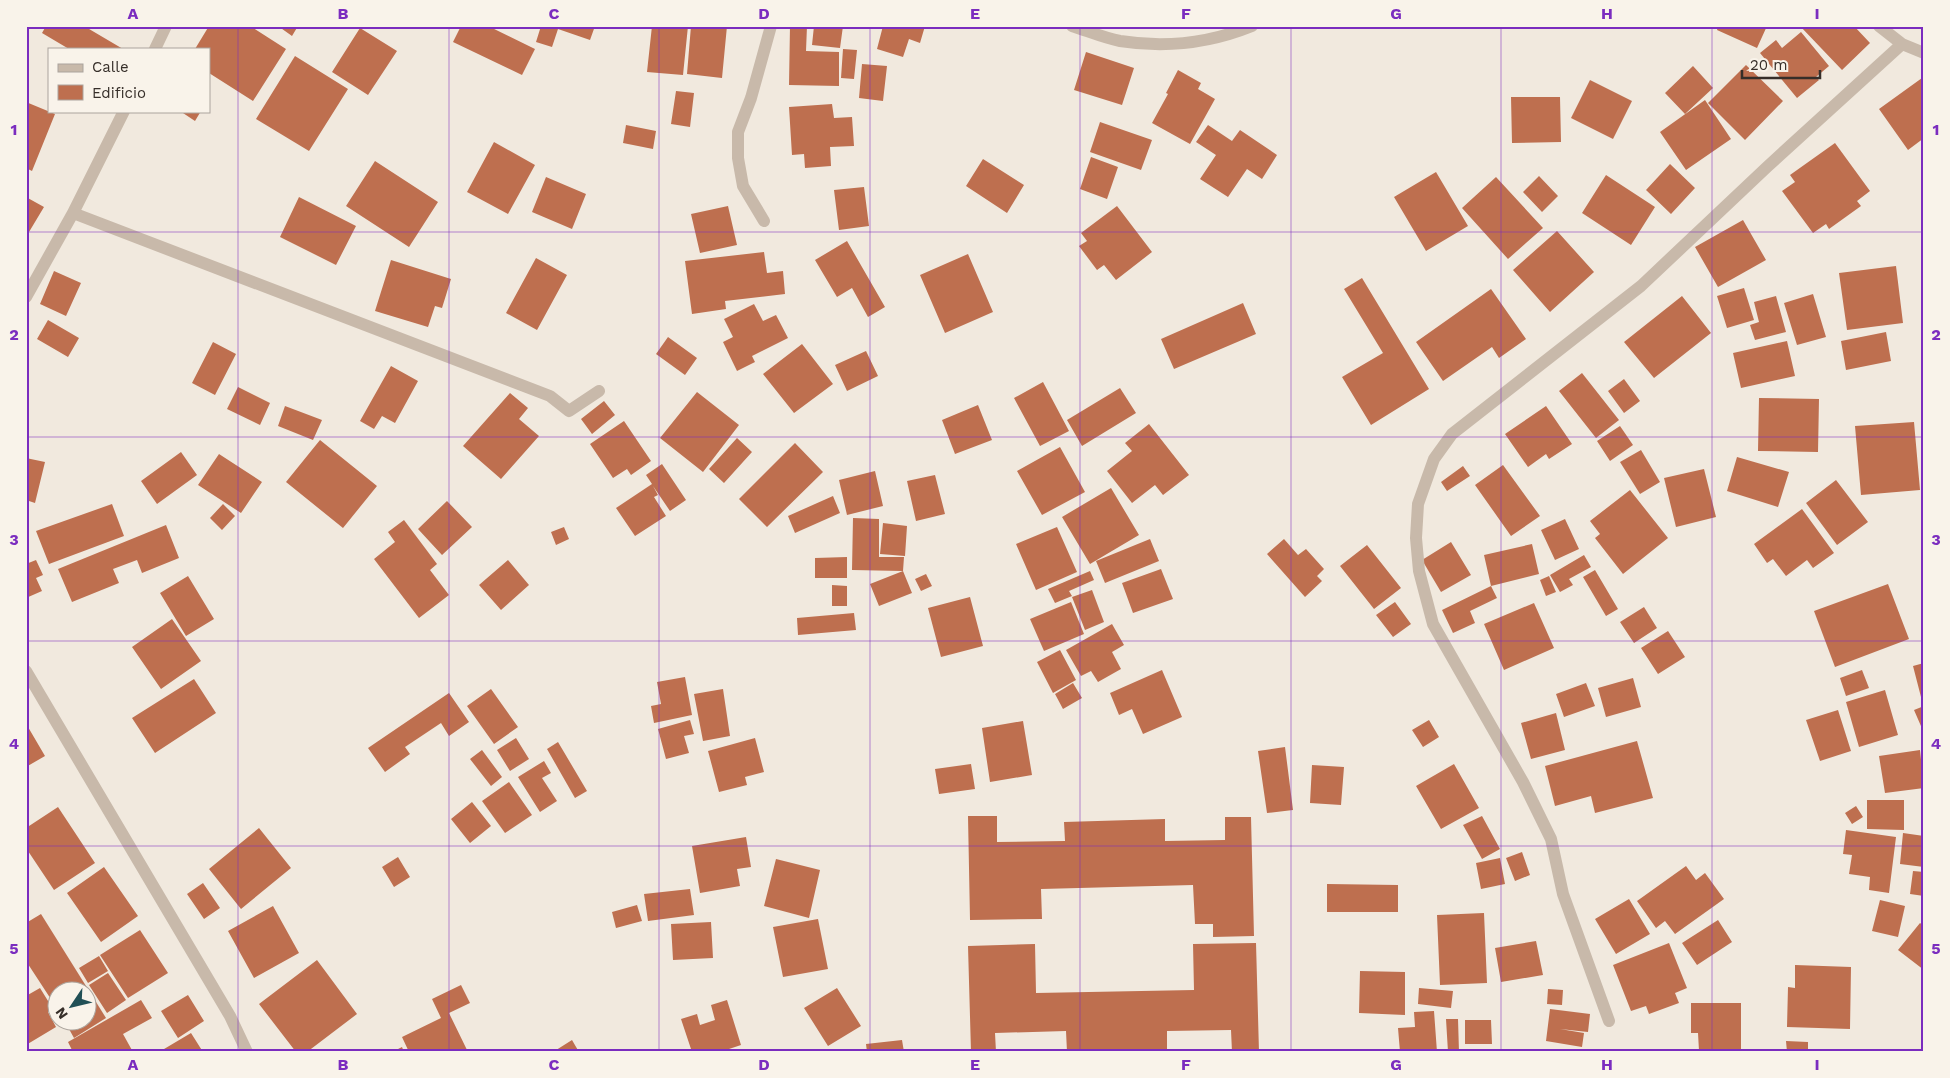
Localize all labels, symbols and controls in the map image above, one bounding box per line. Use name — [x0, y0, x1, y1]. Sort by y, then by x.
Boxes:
text: A — [128, 4, 139, 23]
text: B — [338, 4, 349, 23]
text: C — [549, 4, 560, 23]
text: D — [758, 4, 770, 23]
text: E — [970, 4, 980, 23]
text: F — [1181, 4, 1191, 23]
text: G — [1390, 4, 1402, 23]
text: H — [1601, 4, 1613, 23]
text: I — [1814, 4, 1820, 23]
legend — [48, 48, 210, 112]
scale bar — [1742, 48, 1820, 80]
text: 20 m — [1750, 56, 1788, 74]
text: Calle — [92, 58, 129, 76]
text: Edificio — [92, 84, 146, 102]
text: 1 — [11, 120, 17, 139]
text: 1 — [1933, 120, 1939, 139]
text: 2 — [9, 325, 19, 344]
text: 2 — [1931, 325, 1941, 344]
text: 3 — [9, 530, 19, 549]
text: 3 — [1931, 530, 1941, 549]
text: 4 — [9, 734, 19, 753]
text: 4 — [1931, 734, 1941, 753]
text: 5 — [9, 939, 19, 958]
text: 5 — [1931, 939, 1941, 958]
north arrow — [48, 980, 98, 1030]
text: N — [52, 1005, 71, 1022]
text: A — [128, 1055, 139, 1074]
text: B — [338, 1055, 349, 1074]
text: C — [549, 1055, 560, 1074]
text: D — [758, 1055, 770, 1074]
text: E — [970, 1055, 980, 1074]
text: F — [1181, 1055, 1191, 1074]
text: G — [1390, 1055, 1402, 1074]
text: H — [1601, 1055, 1613, 1074]
text: I — [1814, 1055, 1820, 1074]

